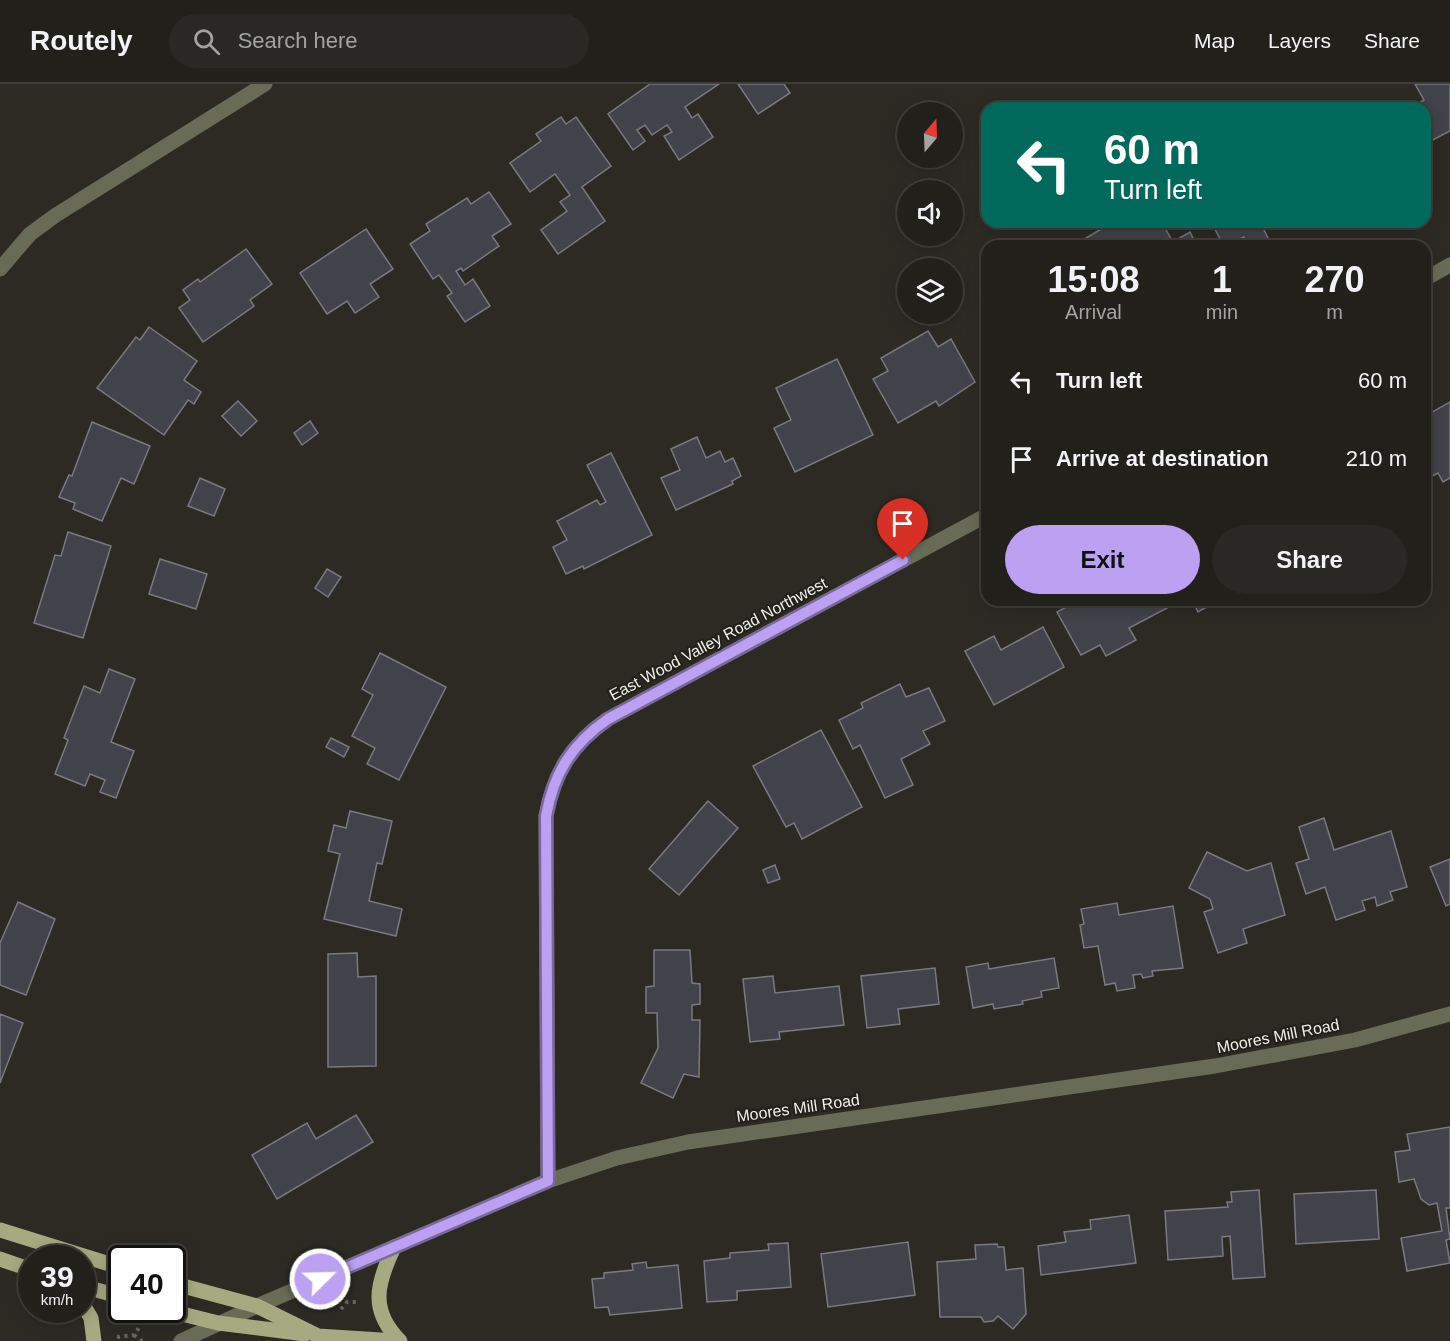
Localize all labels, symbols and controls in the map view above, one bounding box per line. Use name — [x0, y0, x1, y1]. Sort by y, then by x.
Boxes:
search box — [169, 14, 589, 68]
text: Routely — [30, 25, 133, 56]
icon: search — [190, 25, 223, 58]
text: Search here — [238, 28, 358, 53]
text: Map — [1194, 29, 1235, 52]
text: Layers — [1268, 29, 1331, 52]
text: Share — [1364, 29, 1420, 52]
north arrow — [897, 102, 963, 168]
map controls — [897, 102, 963, 324]
icon: left — [1005, 126, 1083, 204]
text: 60 m — [1104, 126, 1200, 173]
text: Turn left — [1104, 175, 1202, 205]
button: sound — [897, 180, 963, 246]
button: layers — [897, 258, 963, 324]
text: 15:08 — [1047, 259, 1139, 300]
text: 1 — [1212, 259, 1232, 300]
text: 270 — [1304, 259, 1365, 300]
text: Arrival — [1065, 301, 1122, 323]
text: min — [1206, 301, 1238, 323]
text: m — [1326, 301, 1343, 323]
icon: left — [1005, 365, 1038, 398]
text: Turn left — [1056, 368, 1142, 393]
text: 60 m — [1358, 368, 1407, 393]
icon: arrive — [1005, 443, 1038, 476]
text: Arrive at destination — [1056, 446, 1269, 471]
text: 210 m — [1346, 446, 1407, 471]
pin — [877, 498, 928, 560]
icon: arrive — [886, 507, 919, 540]
button: Exit — [1005, 525, 1200, 594]
button: Share — [1212, 525, 1407, 594]
street label: East Wood Valley Road Northwest — [606, 574, 830, 704]
street label: Moores Mill Road — [1215, 1016, 1341, 1056]
street label: Moores Mill Road — [735, 1091, 861, 1125]
speed limit sign: 40 — [108, 1245, 186, 1323]
position arrow — [288, 1247, 352, 1311]
text: 39 — [40, 1260, 74, 1293]
text: km/h — [41, 1291, 73, 1308]

